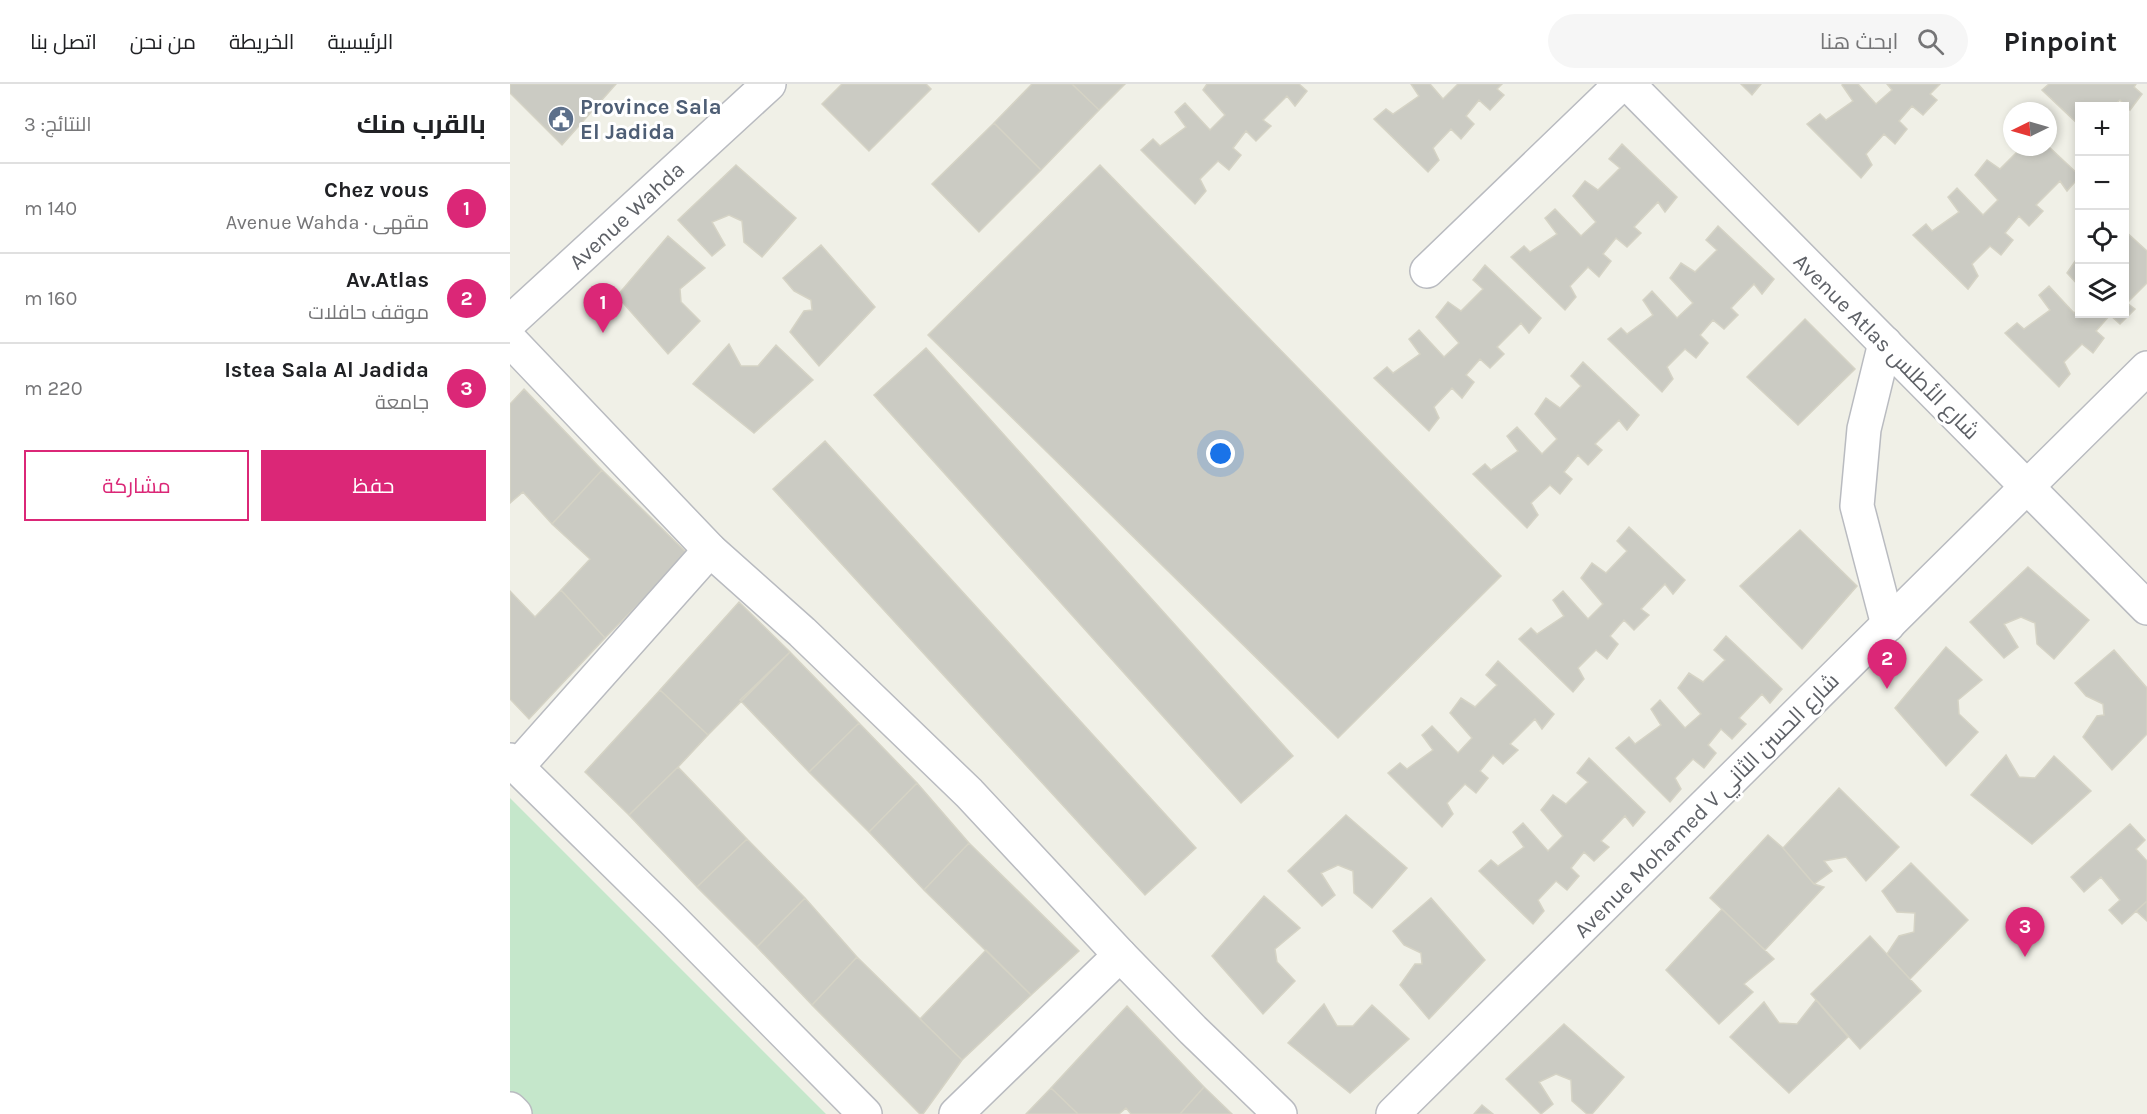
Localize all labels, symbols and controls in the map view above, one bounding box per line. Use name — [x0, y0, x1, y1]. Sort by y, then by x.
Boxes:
search box — [1548, 14, 1968, 68]
icon: search — [1914, 25, 1947, 58]
text: Pinpoint — [2004, 25, 2117, 58]
text: ابحث هنا — [1820, 29, 1899, 55]
text: اتصل بنا — [30, 30, 97, 54]
text: من نحن — [130, 30, 196, 54]
text: الخريطة — [229, 30, 294, 54]
text: الرئيسية — [327, 30, 393, 54]
place label: Province Sala El Jadida — [580, 94, 722, 145]
north arrow — [2003, 102, 2057, 156]
map controls — [2075, 102, 2129, 318]
button: + — [2075, 102, 2129, 156]
public building icon: Province Sala El Jadida — [546, 104, 576, 134]
text: بالقرب منك — [357, 109, 486, 140]
text: النتائج: 3 — [24, 113, 92, 136]
street label: Avenue Wahda — [564, 156, 690, 275]
button: − — [2075, 156, 2129, 210]
text: Chez vous — [324, 177, 429, 203]
text: 140 m — [24, 197, 77, 220]
text: 1 — [463, 197, 470, 220]
button: locate — [2075, 210, 2129, 264]
text: مقهى · Avenue Wahda — [226, 211, 429, 234]
street label: Avenue Atlas شارع الأطلس — [1787, 248, 1985, 446]
button: layers — [2075, 264, 2129, 318]
text: Av.Atlas — [346, 267, 429, 293]
pin: 1 — [584, 284, 622, 333]
text: 160 m — [24, 287, 77, 310]
text: 2 — [460, 287, 473, 310]
text: موقف حافلات — [308, 301, 429, 324]
text: Istea Sala Al Jadida — [224, 357, 429, 383]
text: 220 m — [24, 377, 83, 400]
text: 3 — [460, 377, 473, 400]
text: جامعة — [375, 391, 429, 414]
your location — [1206, 439, 1235, 468]
button: مشاركة — [24, 450, 249, 521]
button: حفظ — [261, 450, 486, 521]
pin: 2 — [1868, 640, 1906, 689]
street label: Avenue Mohamed V شارع الحسن الثاني — [1569, 668, 1847, 946]
pin: 3 — [2006, 908, 2044, 957]

